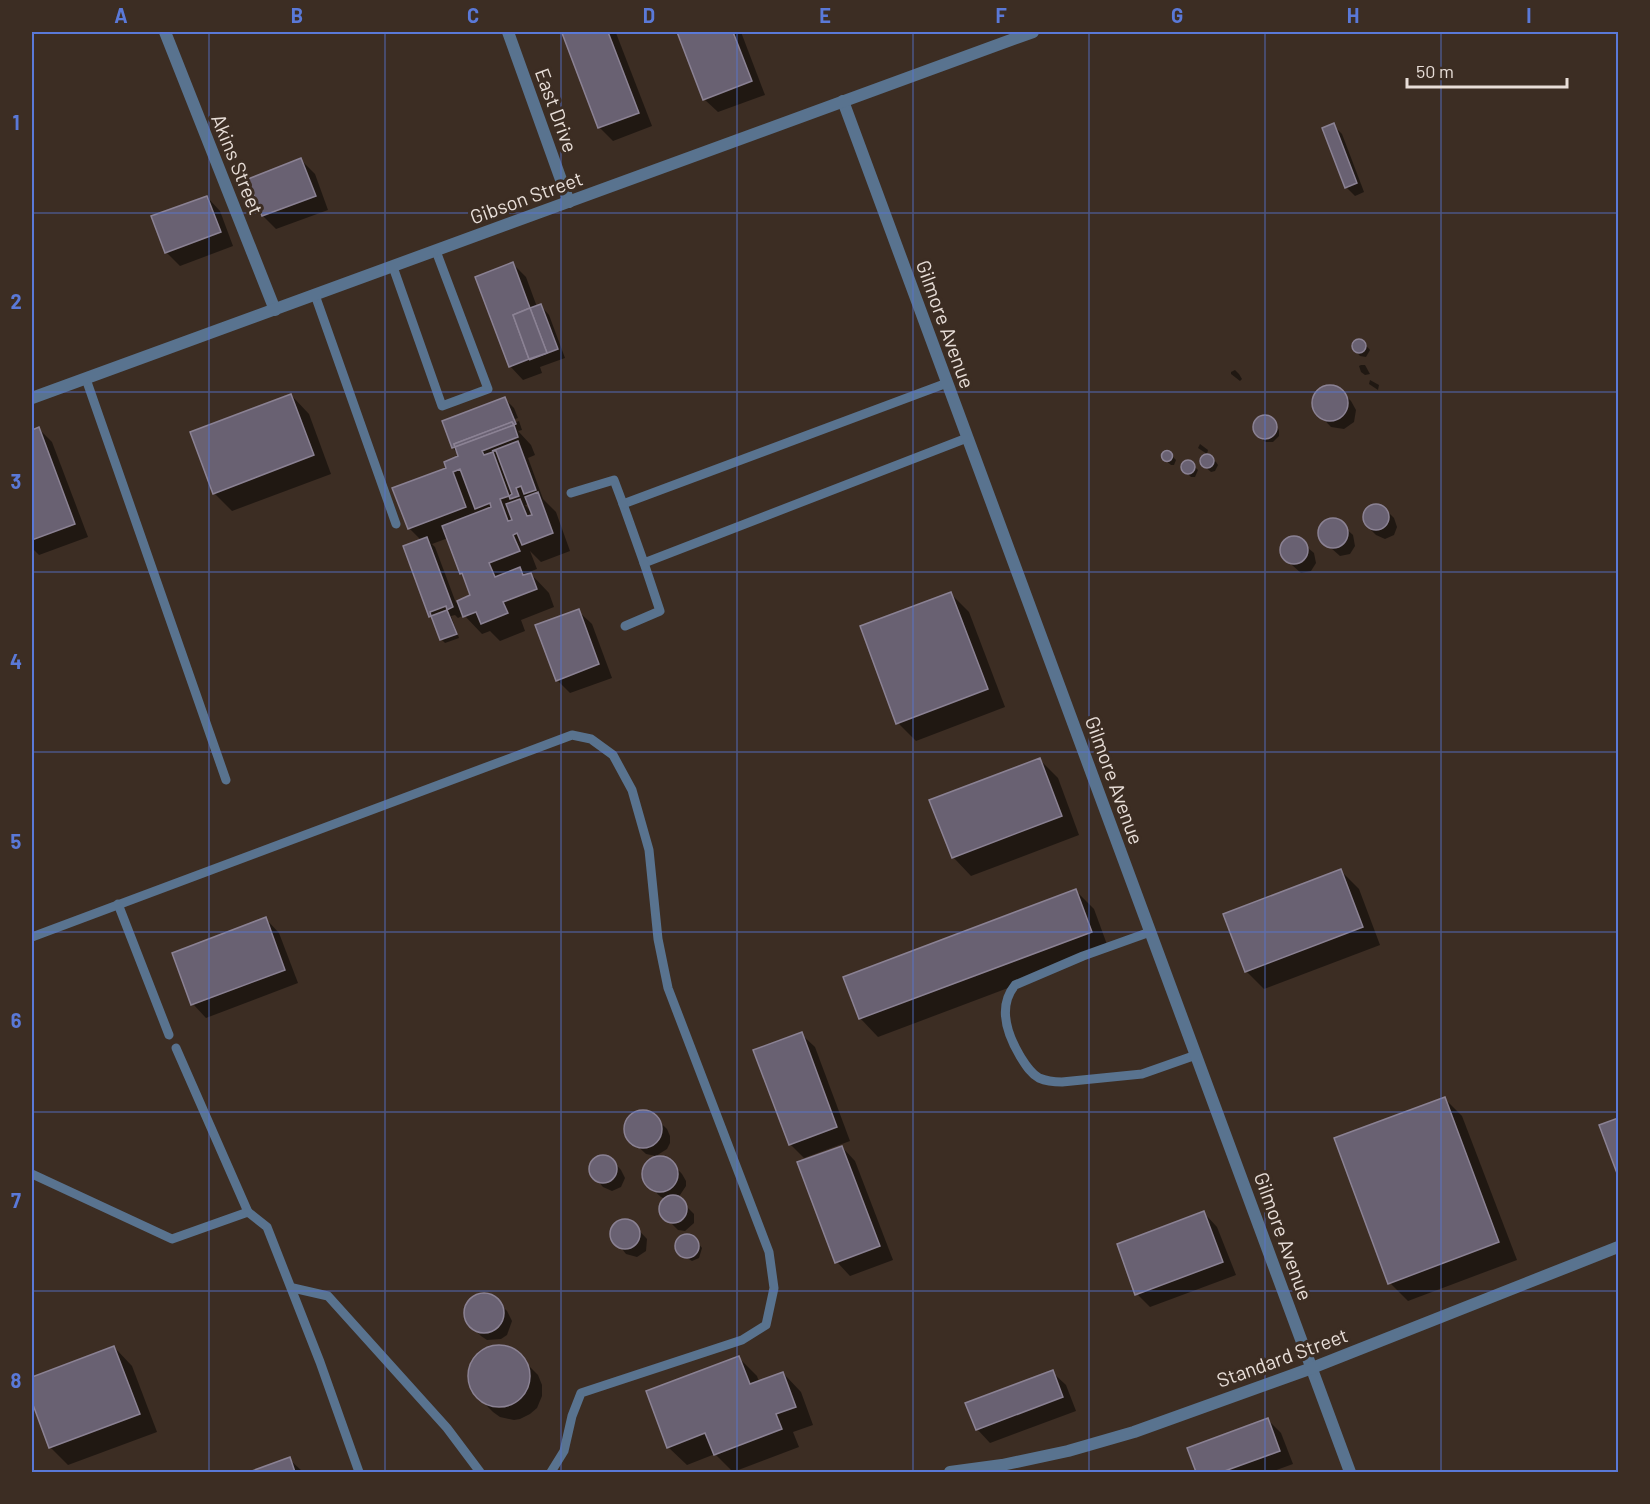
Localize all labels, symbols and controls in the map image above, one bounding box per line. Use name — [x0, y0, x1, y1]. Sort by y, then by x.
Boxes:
text: A — [114, 3, 128, 27]
text: B — [291, 3, 303, 27]
text: C — [467, 3, 479, 27]
text: D — [643, 3, 655, 27]
text: E — [819, 3, 831, 27]
text: F — [995, 3, 1007, 27]
text: G — [1171, 3, 1183, 27]
text: H — [1347, 3, 1359, 27]
text: I — [1526, 3, 1532, 27]
scale bar — [1407, 51, 1568, 89]
text: 50 m — [1416, 60, 1454, 82]
street label: East Drive — [531, 65, 583, 155]
text: 1 — [12, 110, 20, 134]
street label: Akins Street — [207, 110, 269, 218]
street label: Gibson Street — [466, 166, 586, 228]
street label: Gilmore Avenue — [912, 257, 980, 391]
text: 2 — [10, 289, 22, 313]
text: 3 — [11, 469, 21, 493]
text: 4 — [10, 649, 22, 673]
street label: Gilmore Avenue — [1081, 713, 1149, 847]
text: 5 — [11, 829, 22, 853]
text: 6 — [11, 1008, 22, 1032]
street label: Gilmore Avenue — [1250, 1169, 1318, 1303]
text: 7 — [11, 1188, 21, 1212]
street label: Standard Street — [1213, 1322, 1351, 1392]
text: 8 — [11, 1368, 22, 1392]

